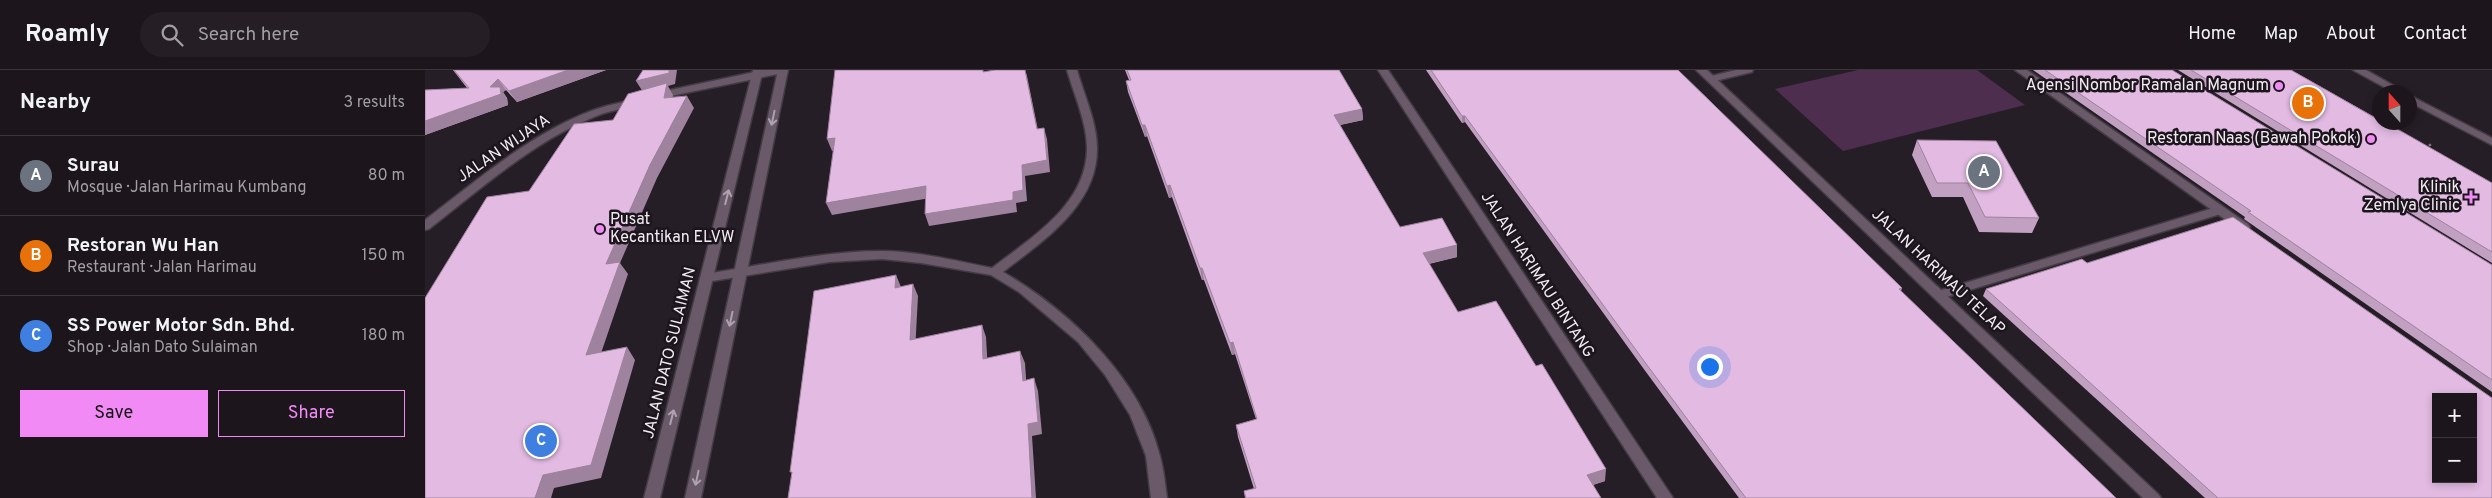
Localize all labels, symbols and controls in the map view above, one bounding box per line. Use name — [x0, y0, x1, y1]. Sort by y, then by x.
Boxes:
search box — [140, 12, 490, 57]
text: Roamly — [25, 20, 110, 50]
icon: search — [158, 21, 186, 49]
text: Search here — [198, 23, 299, 47]
text: Home — [2188, 23, 2236, 46]
text: Map — [2264, 23, 2298, 46]
text: About — [2326, 23, 2375, 46]
text: Contact — [2403, 23, 2467, 46]
place label: Agensi Nombor Ramalan Magnum — [2026, 76, 2269, 96]
marker: Agensi Nombor Ramalan Magnum — [2273, 80, 2285, 92]
pin: B — [2292, 84, 2324, 122]
north arrow — [2372, 85, 2417, 130]
text: Nearby — [20, 89, 91, 116]
text: 3 results — [343, 93, 405, 113]
street label: JALAN WIJAYA — [454, 110, 555, 188]
one-way arrow — [768, 110, 777, 126]
place label: Restoran Naas (Bawah Pokok) — [2147, 129, 2361, 149]
marker: Restoran Naas (Bawah Pokok) — [2365, 133, 2377, 145]
pin: A — [1968, 153, 2000, 191]
text: Surau — [67, 154, 119, 178]
text: A — [30, 166, 42, 186]
text: 80 m — [368, 166, 405, 186]
text: Mosque · Jalan Harimau Kumbang — [67, 178, 306, 198]
place label: Klinik Zemlya Clinic — [2363, 178, 2460, 216]
street label: JALAN HARIMAU BINTANG — [1476, 188, 1598, 362]
one-way arrow — [722, 189, 732, 205]
marker: Klinik Zemlya Clinic — [2464, 190, 2478, 204]
street label: JALAN HARIMAU TELAP — [1867, 205, 2009, 339]
place label: Pusat Kecantikan ELVW — [610, 210, 734, 248]
marker: Pusat Kecantikan ELVW — [594, 223, 606, 235]
text: Restoran Wu Han — [67, 234, 219, 258]
text: B — [30, 246, 42, 266]
text: 150 m — [362, 246, 405, 266]
text: Restaurant · Jalan Harimau — [67, 258, 257, 278]
street label: JALAN DATO SULAIMAN — [639, 265, 701, 441]
one-way arrow — [726, 311, 735, 327]
text: SS Power Motor Sdn. Bhd. — [67, 314, 295, 338]
text: C — [31, 326, 41, 346]
text: 180 m — [362, 326, 405, 346]
text: Shop · Jalan Dato Sulaiman — [67, 338, 258, 358]
your location — [1697, 354, 1723, 380]
button: Save — [20, 390, 208, 437]
button: Share — [218, 390, 405, 437]
map controls — [2432, 393, 2477, 483]
button: + — [2432, 393, 2477, 438]
one-way arrow — [668, 409, 677, 425]
pin: C — [525, 422, 557, 460]
button: − — [2432, 438, 2477, 483]
one-way arrow — [692, 470, 701, 486]

